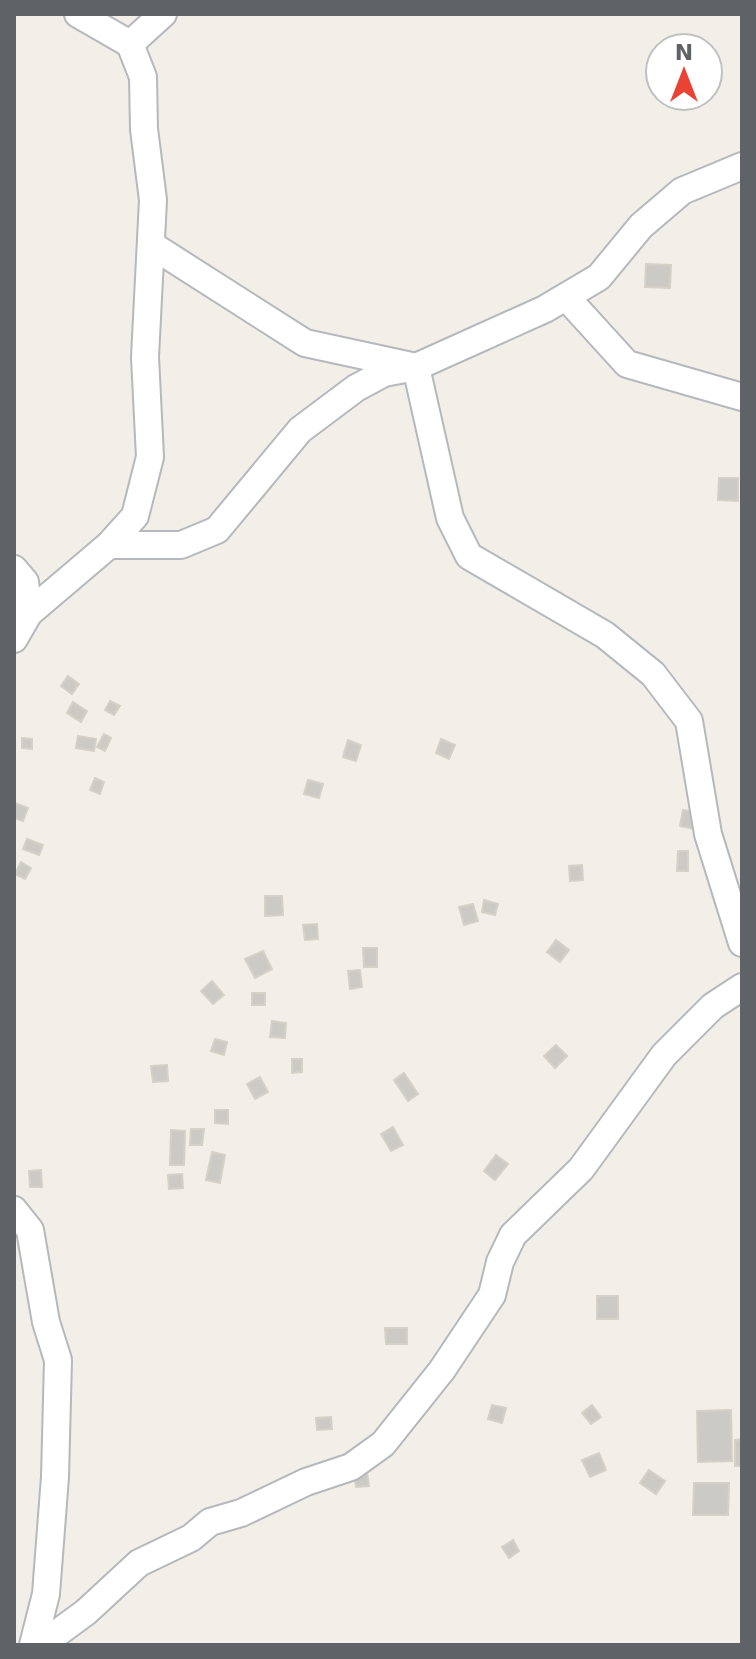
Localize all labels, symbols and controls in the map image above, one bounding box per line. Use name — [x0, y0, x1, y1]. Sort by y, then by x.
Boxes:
north arrow — [644, 32, 724, 112]
text: N — [675, 40, 693, 65]

